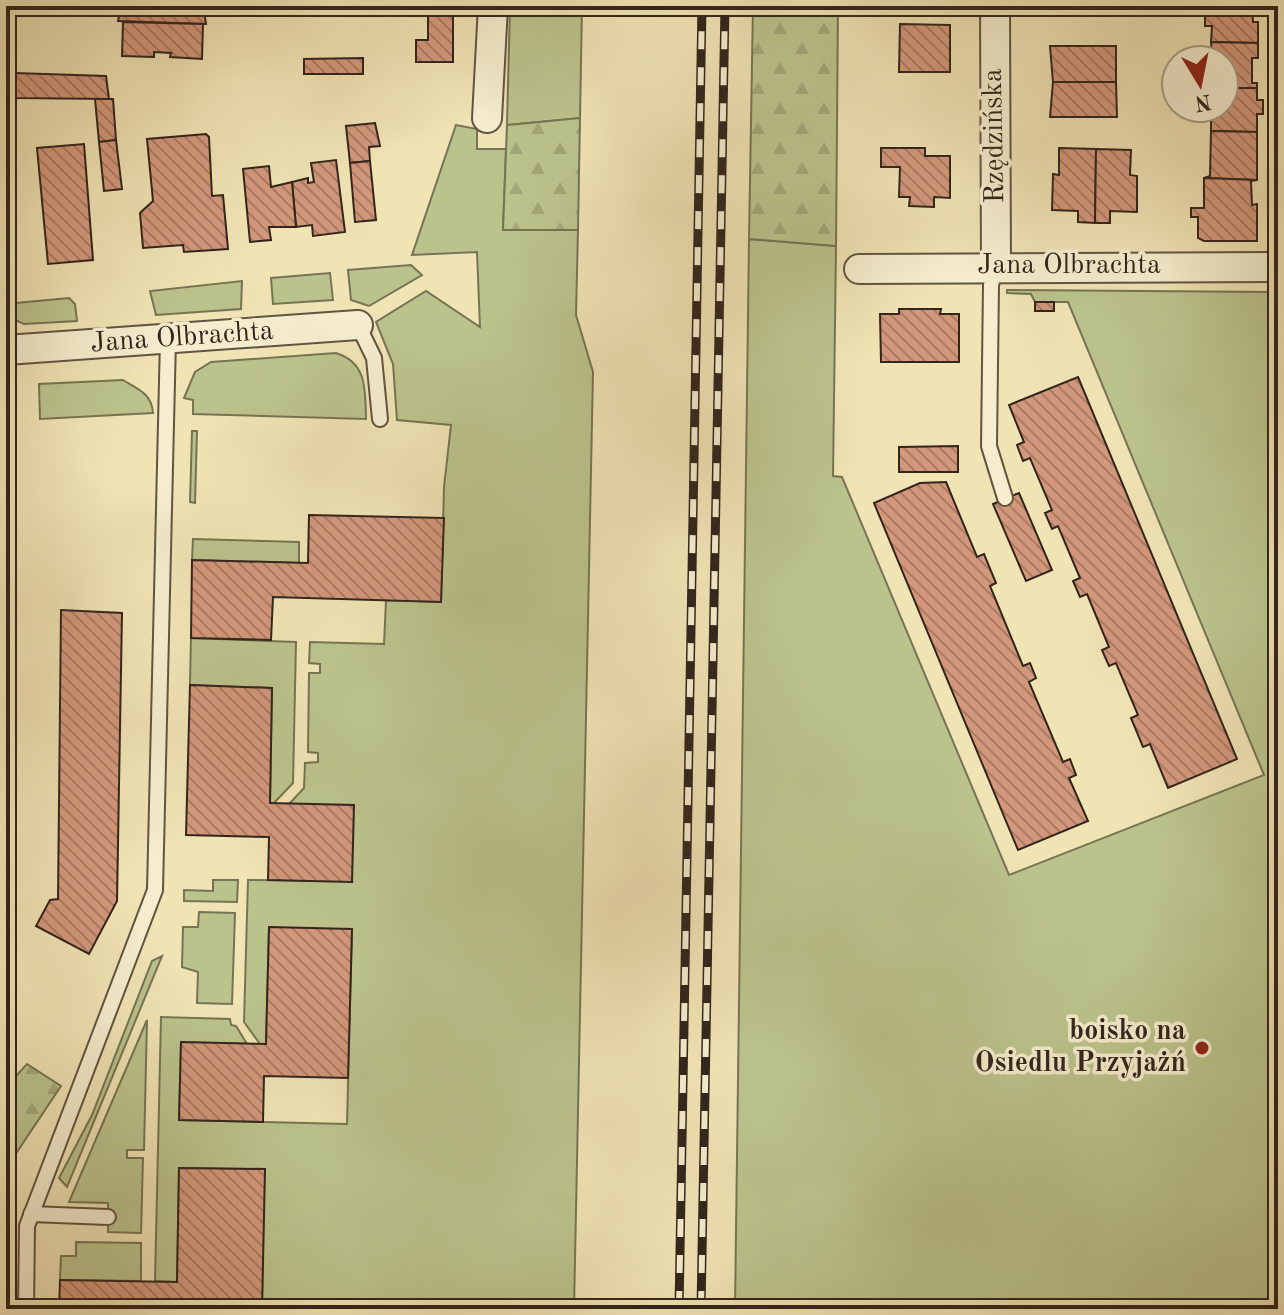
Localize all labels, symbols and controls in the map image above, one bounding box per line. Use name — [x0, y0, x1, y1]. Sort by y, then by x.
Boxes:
north arrow — [1160, 44, 1240, 124]
street label: Rzędzińska — [980, 68, 1010, 204]
text: N — [1193, 89, 1213, 114]
street label: Jana Olbrachta — [977, 252, 1161, 280]
street label: Jana Olbrachta — [89, 318, 275, 358]
place label: boisko na Osiedlu Przyjażń — [975, 1018, 1186, 1078]
marker: boisko na Osiedlu Przyjażń — [1193, 1039, 1211, 1057]

